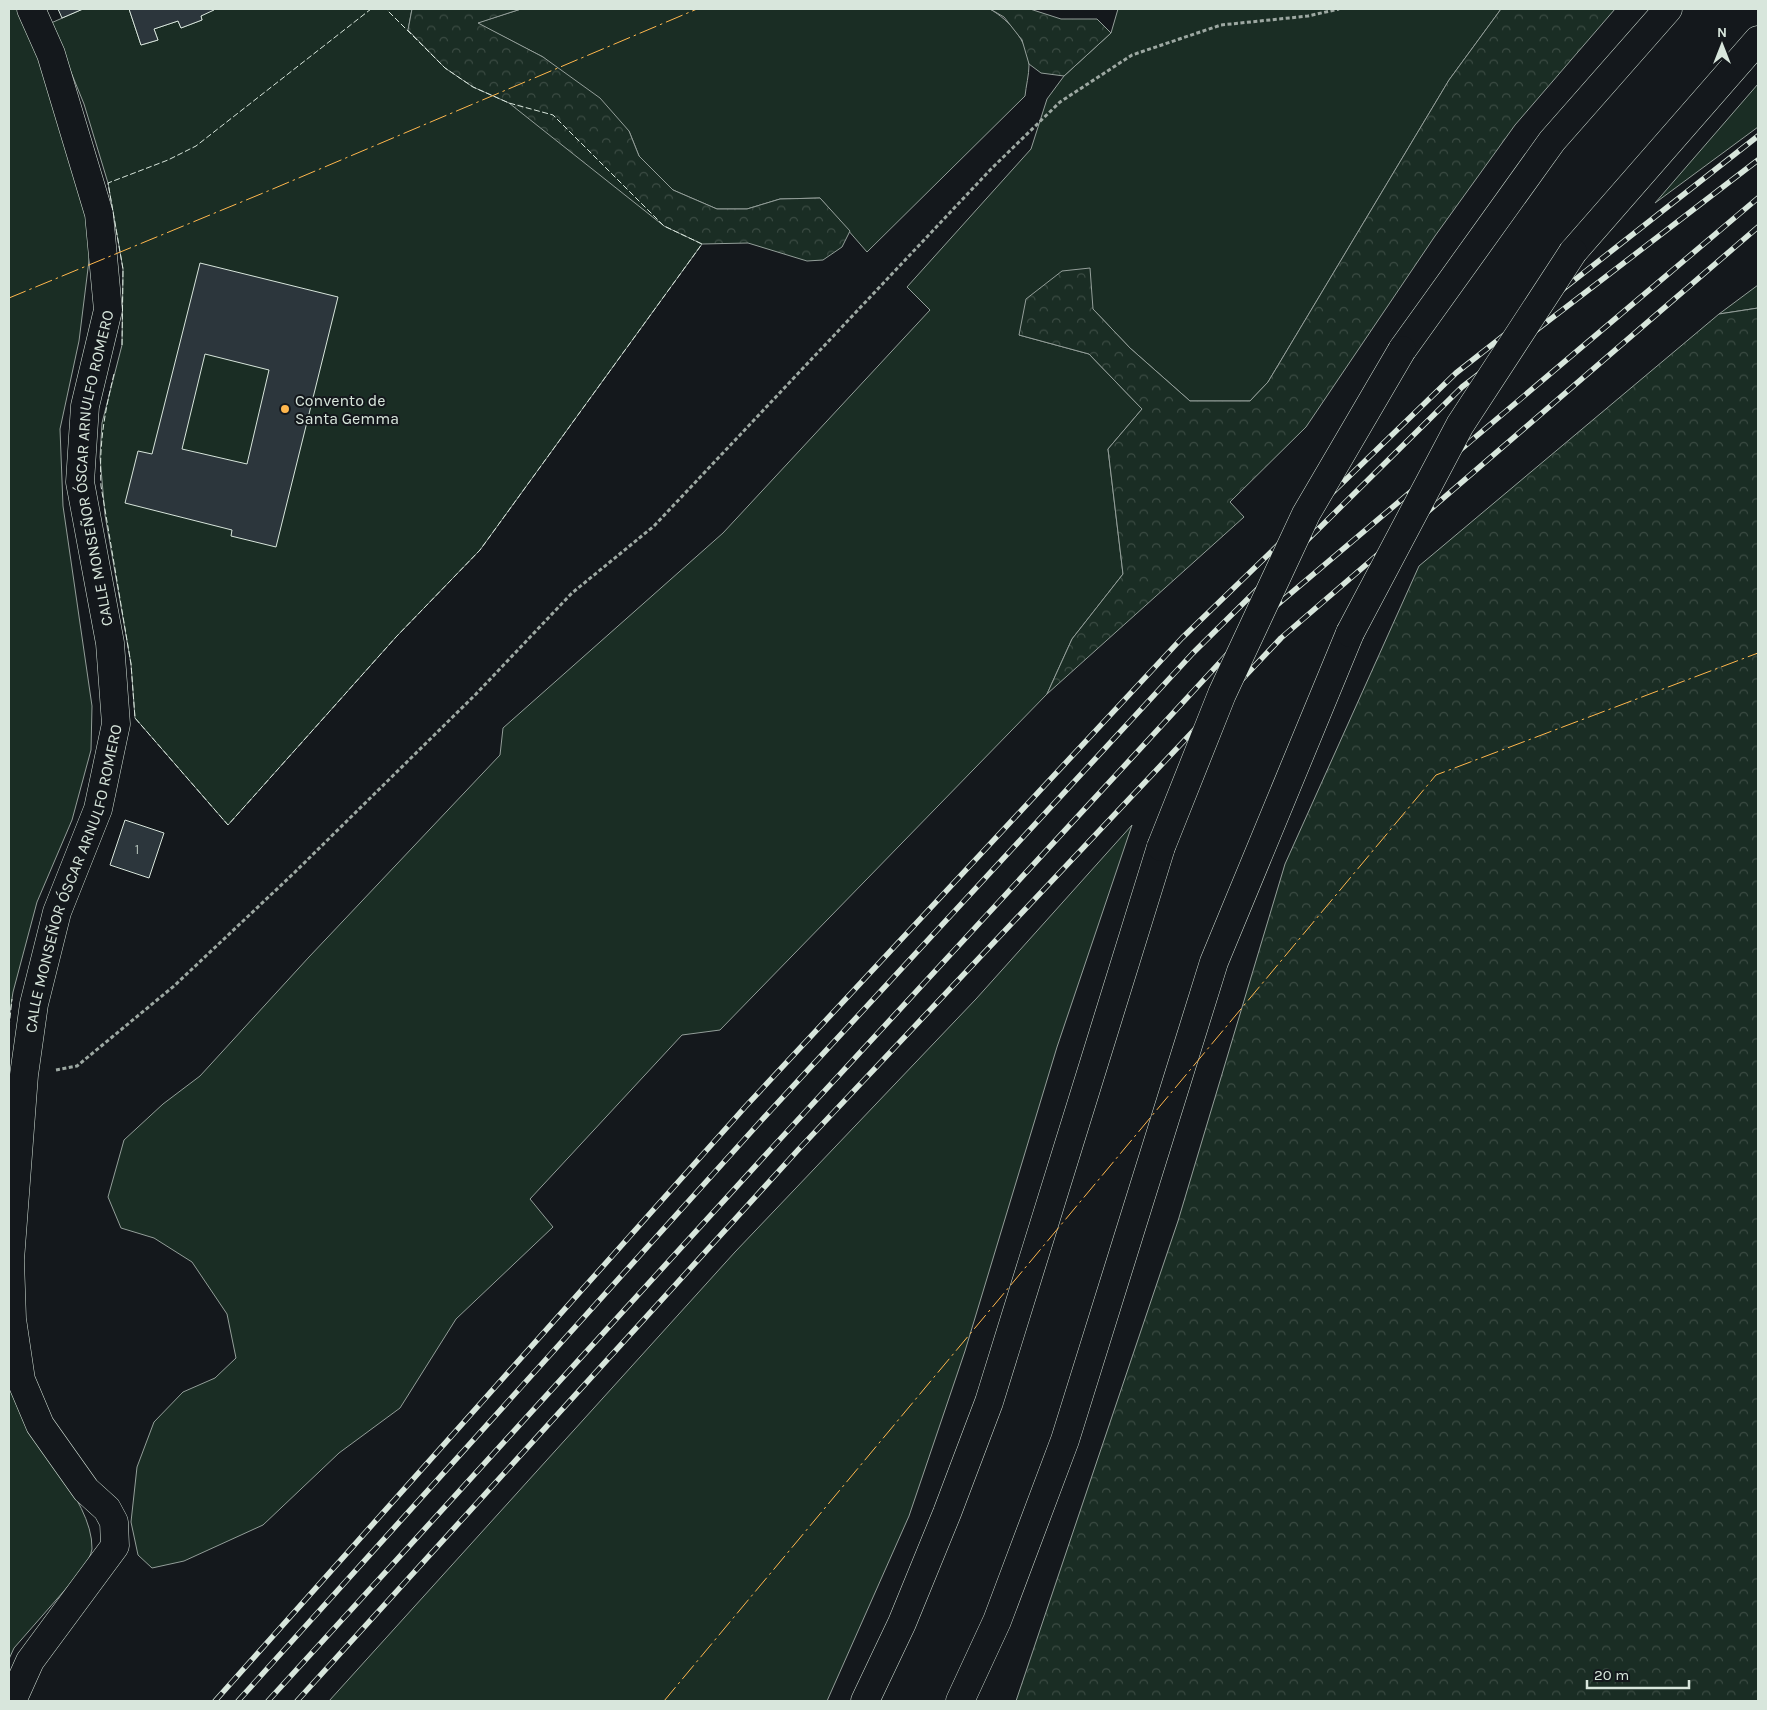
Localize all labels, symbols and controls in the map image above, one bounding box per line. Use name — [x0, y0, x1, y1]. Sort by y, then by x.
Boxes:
north arrow — [1697, 20, 1747, 70]
text: N — [1717, 24, 1727, 41]
street label: CALLE MONSEÑOR ÓSCAR ARNULFO ROMERO — [98, 307, 118, 627]
text: CALLE MONSEÑOR ÓSCAR ARNULFO ROMERO — [71, 308, 118, 628]
place label: Convento de Santa Gemma — [295, 391, 399, 428]
marker: Convento de Santa Gemma — [279, 403, 291, 415]
street label: CALLE MONSEÑOR ÓSCAR ARNULFO ROMERO — [21, 723, 126, 1034]
house number: 1 — [135, 841, 139, 858]
scale bar — [1587, 1658, 1690, 1690]
text: 20 m — [1594, 1666, 1629, 1684]

